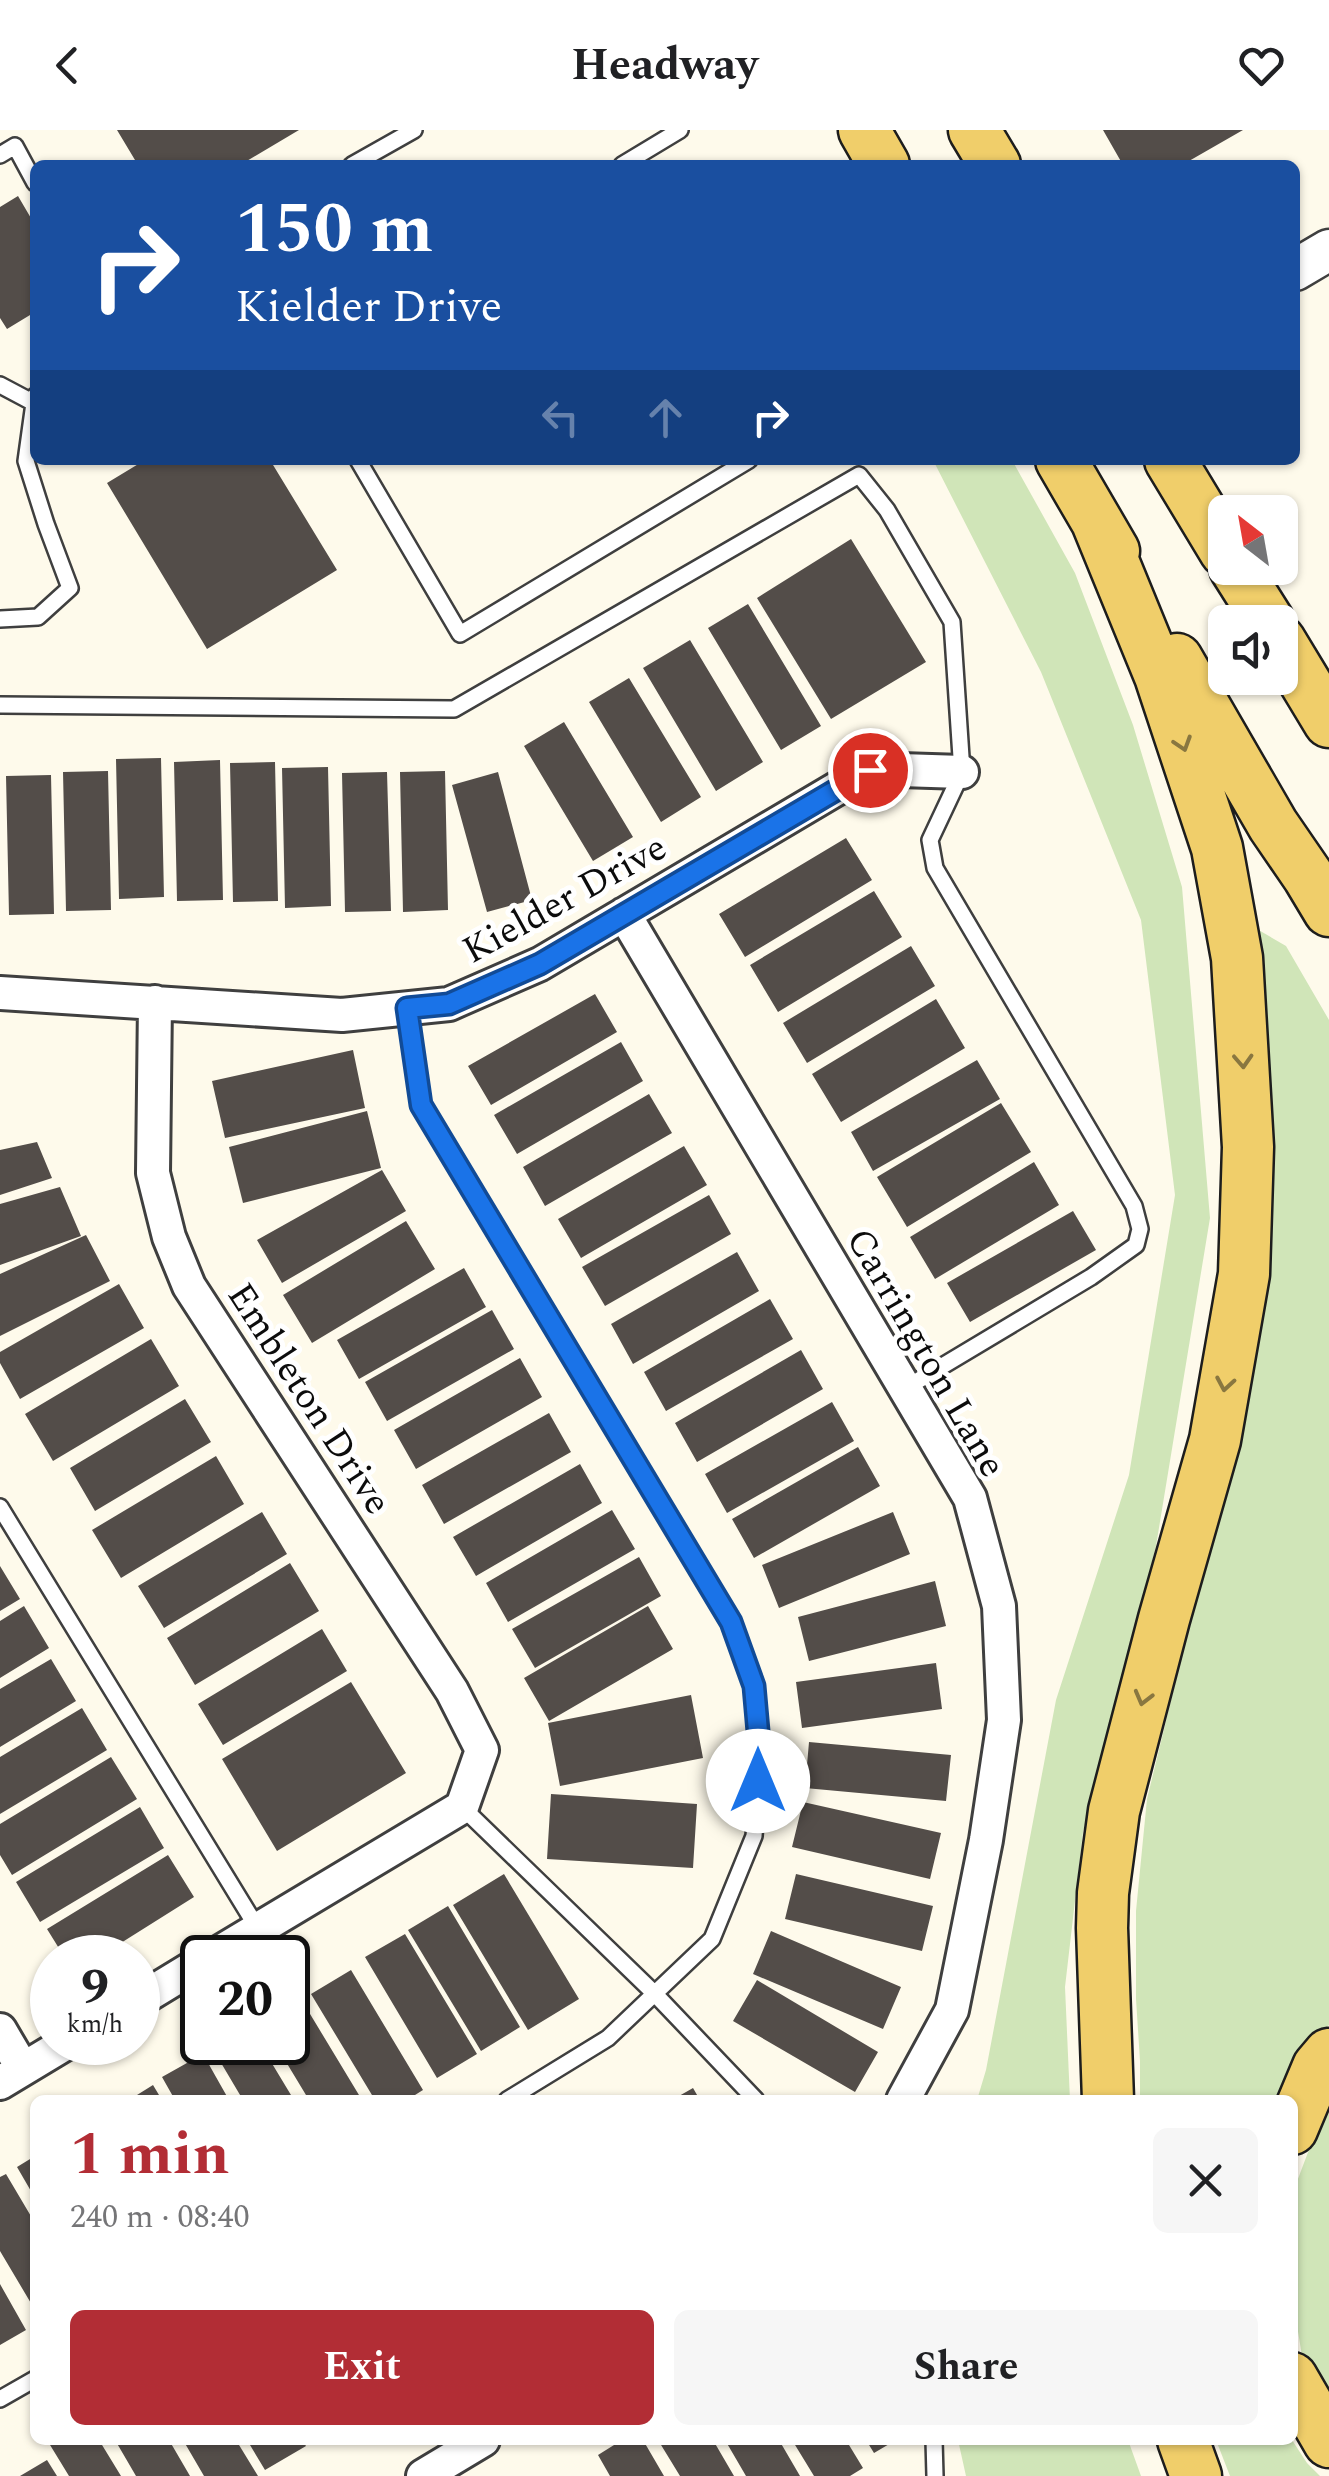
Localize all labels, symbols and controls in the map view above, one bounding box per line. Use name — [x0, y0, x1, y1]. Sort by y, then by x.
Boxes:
text: Headway — [571, 31, 758, 100]
icon: back — [40, 38, 95, 93]
icon: heart — [1234, 38, 1289, 93]
text: 150 m — [235, 177, 433, 283]
icon: right — [70, 200, 200, 330]
text: Kielder Drive — [235, 273, 502, 342]
icon: left — [533, 390, 588, 445]
icon: ahead — [638, 390, 693, 445]
icon: right — [743, 390, 798, 445]
north arrow — [1208, 495, 1298, 585]
map controls — [1208, 495, 1298, 695]
button: sound — [1208, 605, 1298, 695]
pin — [828, 728, 913, 813]
one-way arrow — [1171, 734, 1191, 751]
icon: arrive — [843, 743, 898, 798]
street label: Kielder Drive — [452, 820, 678, 980]
one-way arrow — [1232, 1053, 1253, 1069]
street label: Carrington Lane — [830, 1217, 1020, 1489]
street label: Embleton Drive — [211, 1272, 405, 1527]
one-way arrow — [1215, 1376, 1236, 1392]
one-way arrow — [1134, 1689, 1155, 1706]
position arrow — [706, 1729, 810, 1833]
speed limit sign: 20 — [180, 1935, 310, 2065]
text: 9 — [81, 1950, 109, 2026]
text: km/h — [67, 2006, 123, 2044]
text: 1 min — [70, 2109, 230, 2201]
button: close — [1153, 2128, 1258, 2233]
text: 240 m · 08:40 — [70, 2193, 250, 2242]
button: Exit — [70, 2310, 654, 2425]
button: Share — [674, 2310, 1258, 2425]

